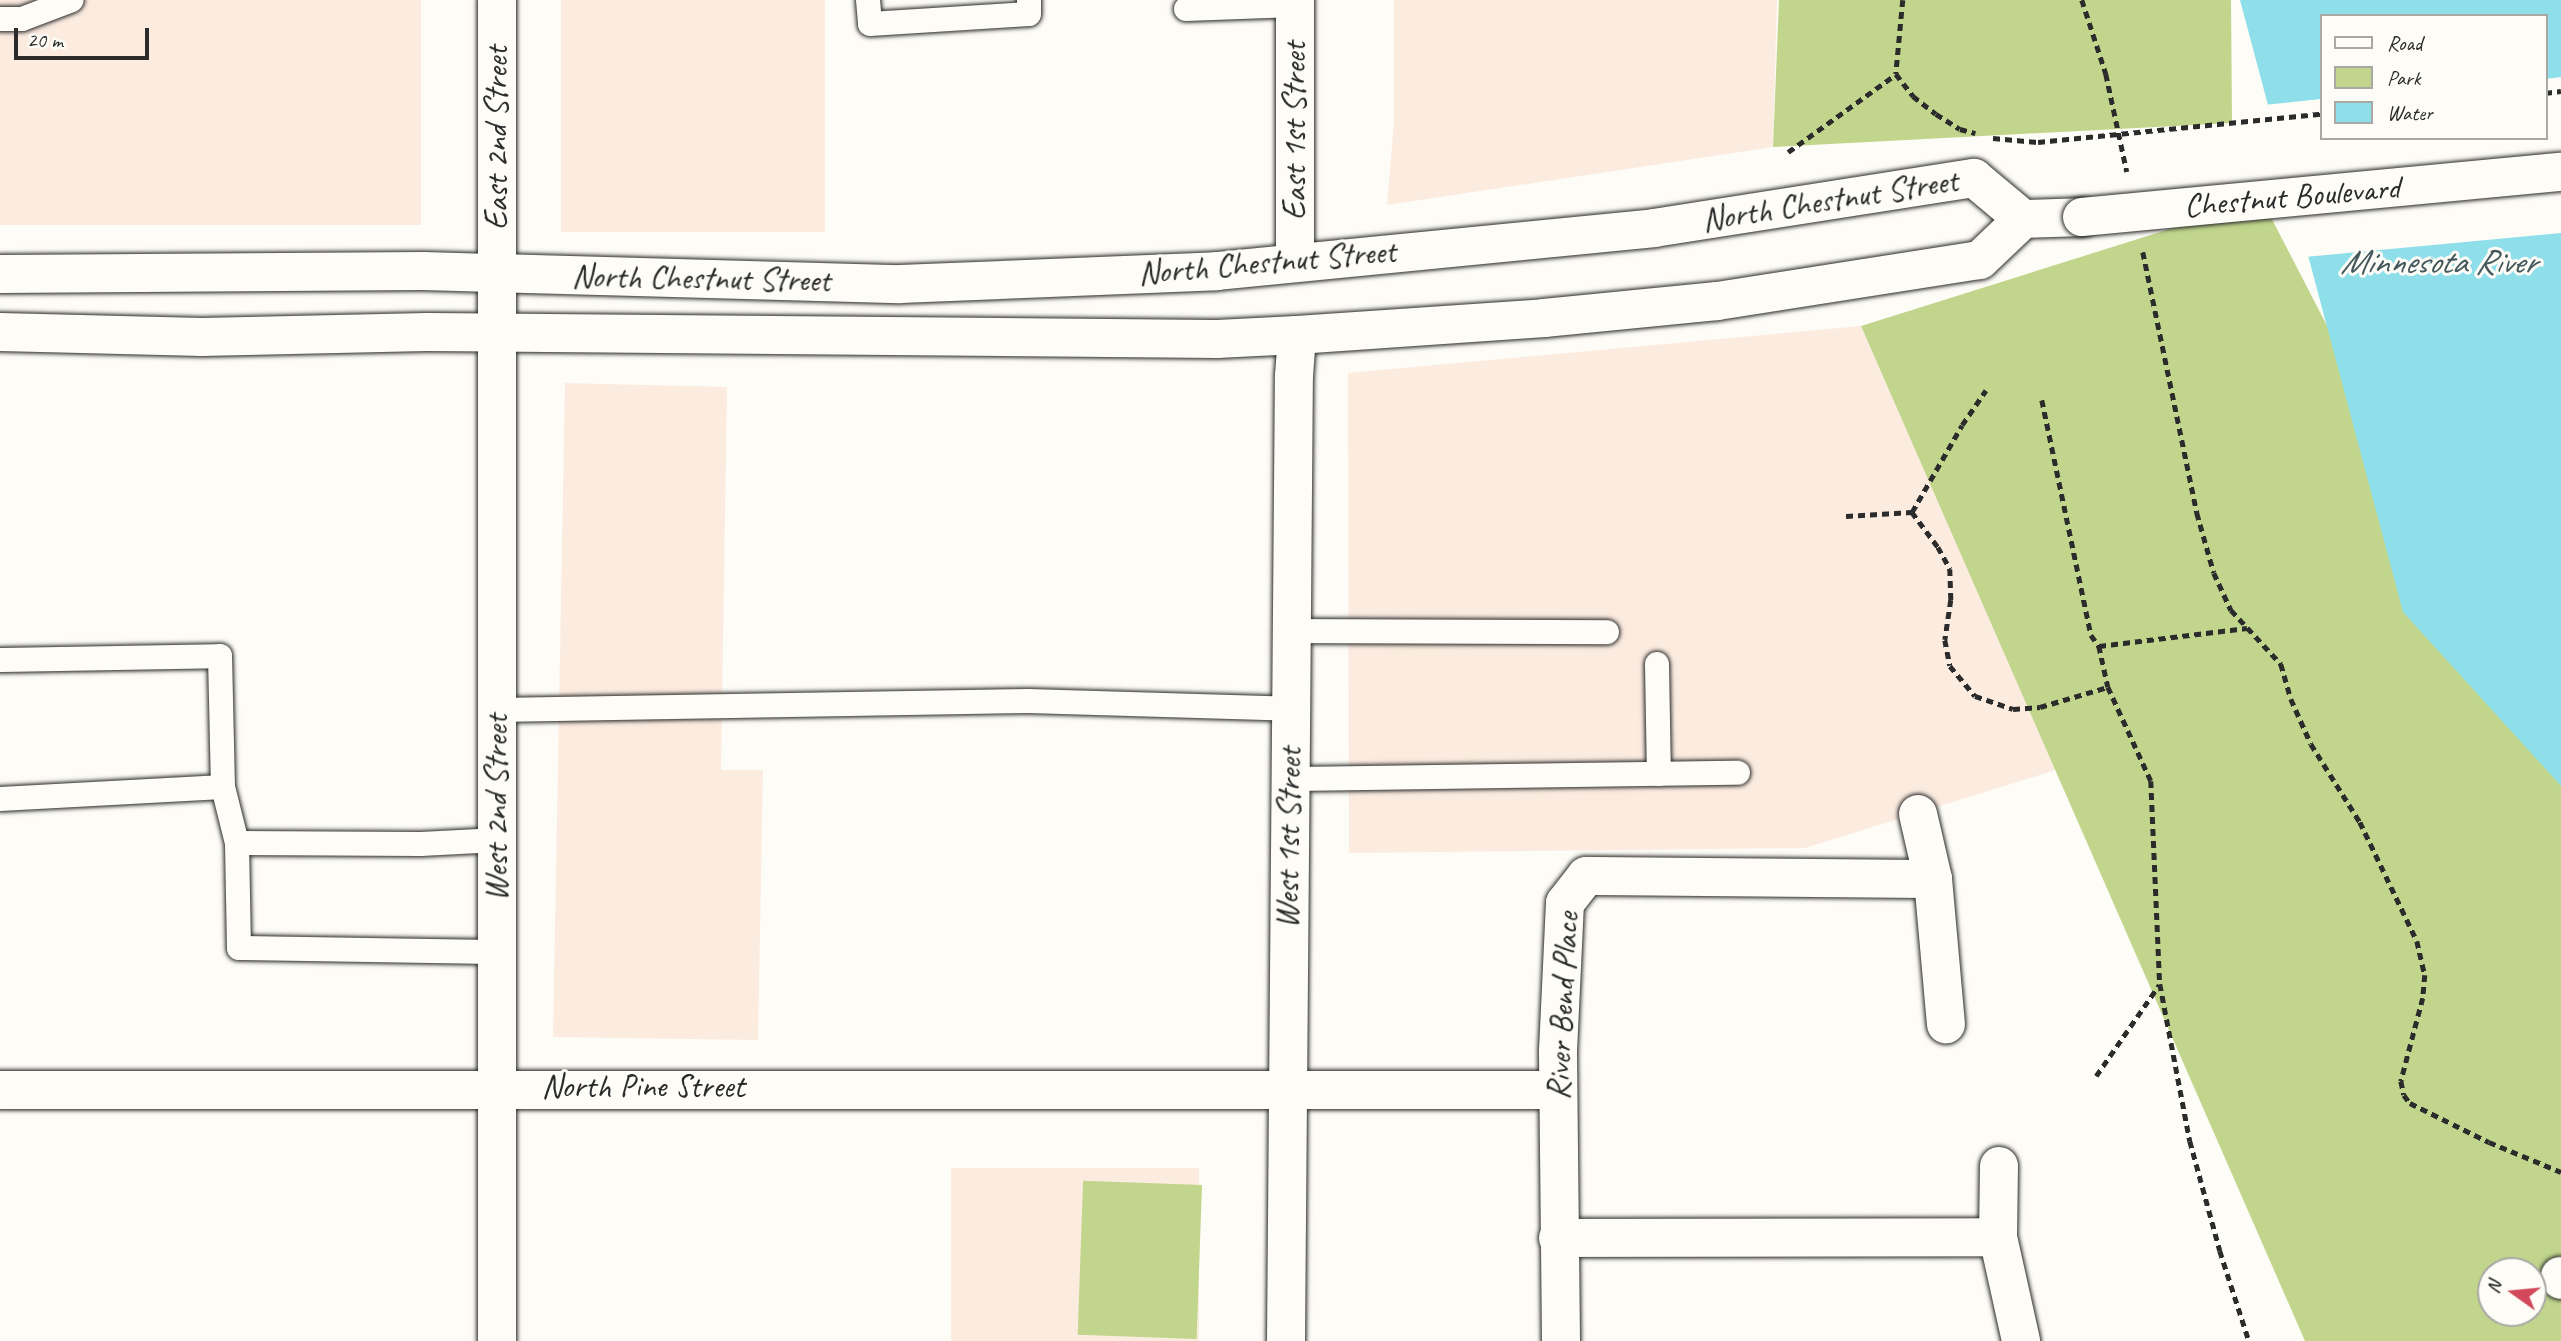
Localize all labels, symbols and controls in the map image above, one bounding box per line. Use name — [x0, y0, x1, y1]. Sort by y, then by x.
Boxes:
scale bar — [18, 14, 152, 58]
legend — [2320, 14, 2547, 140]
text: 20 m — [27, 27, 63, 53]
text: Road — [2387, 30, 2422, 56]
street label: East 1st Street — [1275, 42, 1315, 220]
street label: East 2nd Street — [477, 46, 517, 230]
text: Park — [2387, 65, 2420, 91]
text: Water — [2387, 100, 2433, 126]
street label: North Chestnut Street — [1699, 161, 1961, 241]
street label: Chestnut Boulevard — [2182, 168, 2402, 226]
street label: North Chestnut Street — [1136, 232, 1398, 294]
water label: Minnesota River — [2340, 241, 2536, 283]
street label: North Chestnut Street — [571, 257, 831, 301]
street label: West 2nd Street — [477, 714, 517, 902]
street label: West 1st Street — [1268, 747, 1310, 929]
street label: River Bend Place — [1538, 911, 1588, 1101]
street label: North Pine Street — [541, 1067, 745, 1107]
north arrow — [2477, 1257, 2547, 1327]
text: N — [2481, 1278, 2507, 1296]

